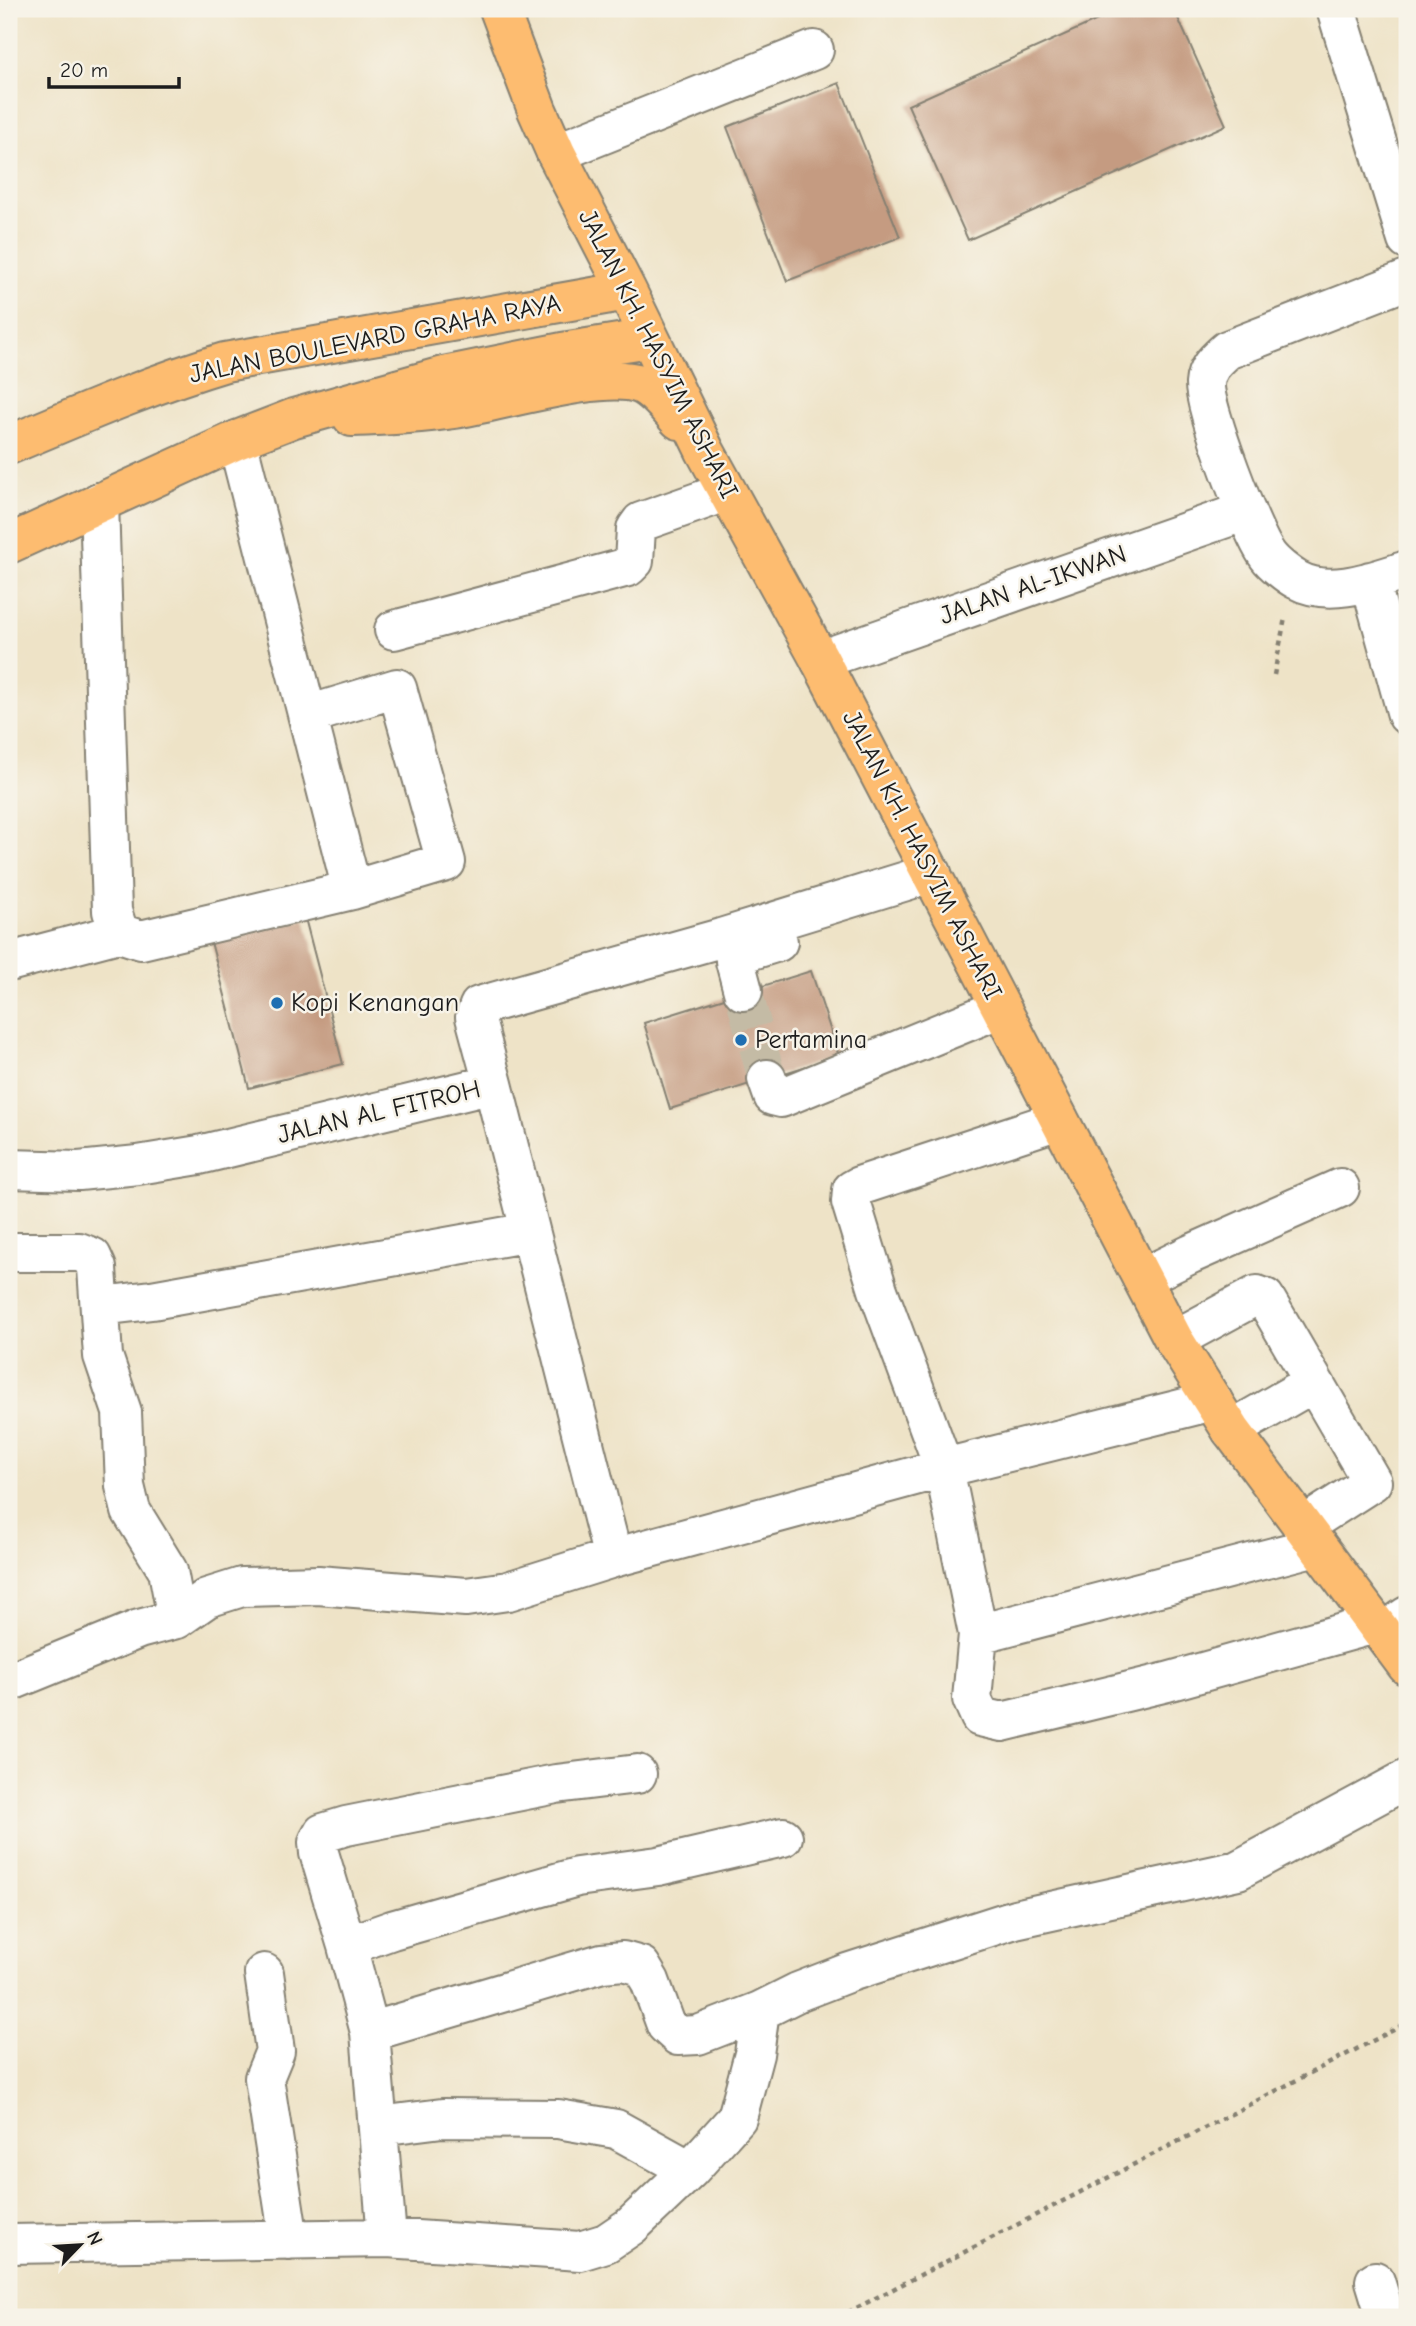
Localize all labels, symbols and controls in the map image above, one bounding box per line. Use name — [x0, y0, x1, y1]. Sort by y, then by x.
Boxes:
scale bar — [49, 46, 178, 90]
text: 20 m — [60, 58, 108, 82]
street label: JALAN KH. HASYIM ASHARI — [572, 204, 744, 504]
street label: JALAN BOULEVARD GRAHA RAYA — [187, 288, 563, 390]
street label: JALAN AL-IKWAN — [936, 539, 1130, 631]
street label: JALAN KH. HASYIM ASHARI — [836, 705, 1008, 1005]
place label: Kopi Kenangan — [291, 988, 459, 1018]
marker: Kopi Kenangan — [269, 995, 285, 1011]
place label: Pertamina — [755, 1025, 867, 1055]
marker: Pertamina — [733, 1032, 749, 1048]
street label: JALAN AL FITROH — [275, 1074, 483, 1150]
north arrow — [46, 2210, 116, 2280]
text: N — [82, 2228, 107, 2249]

